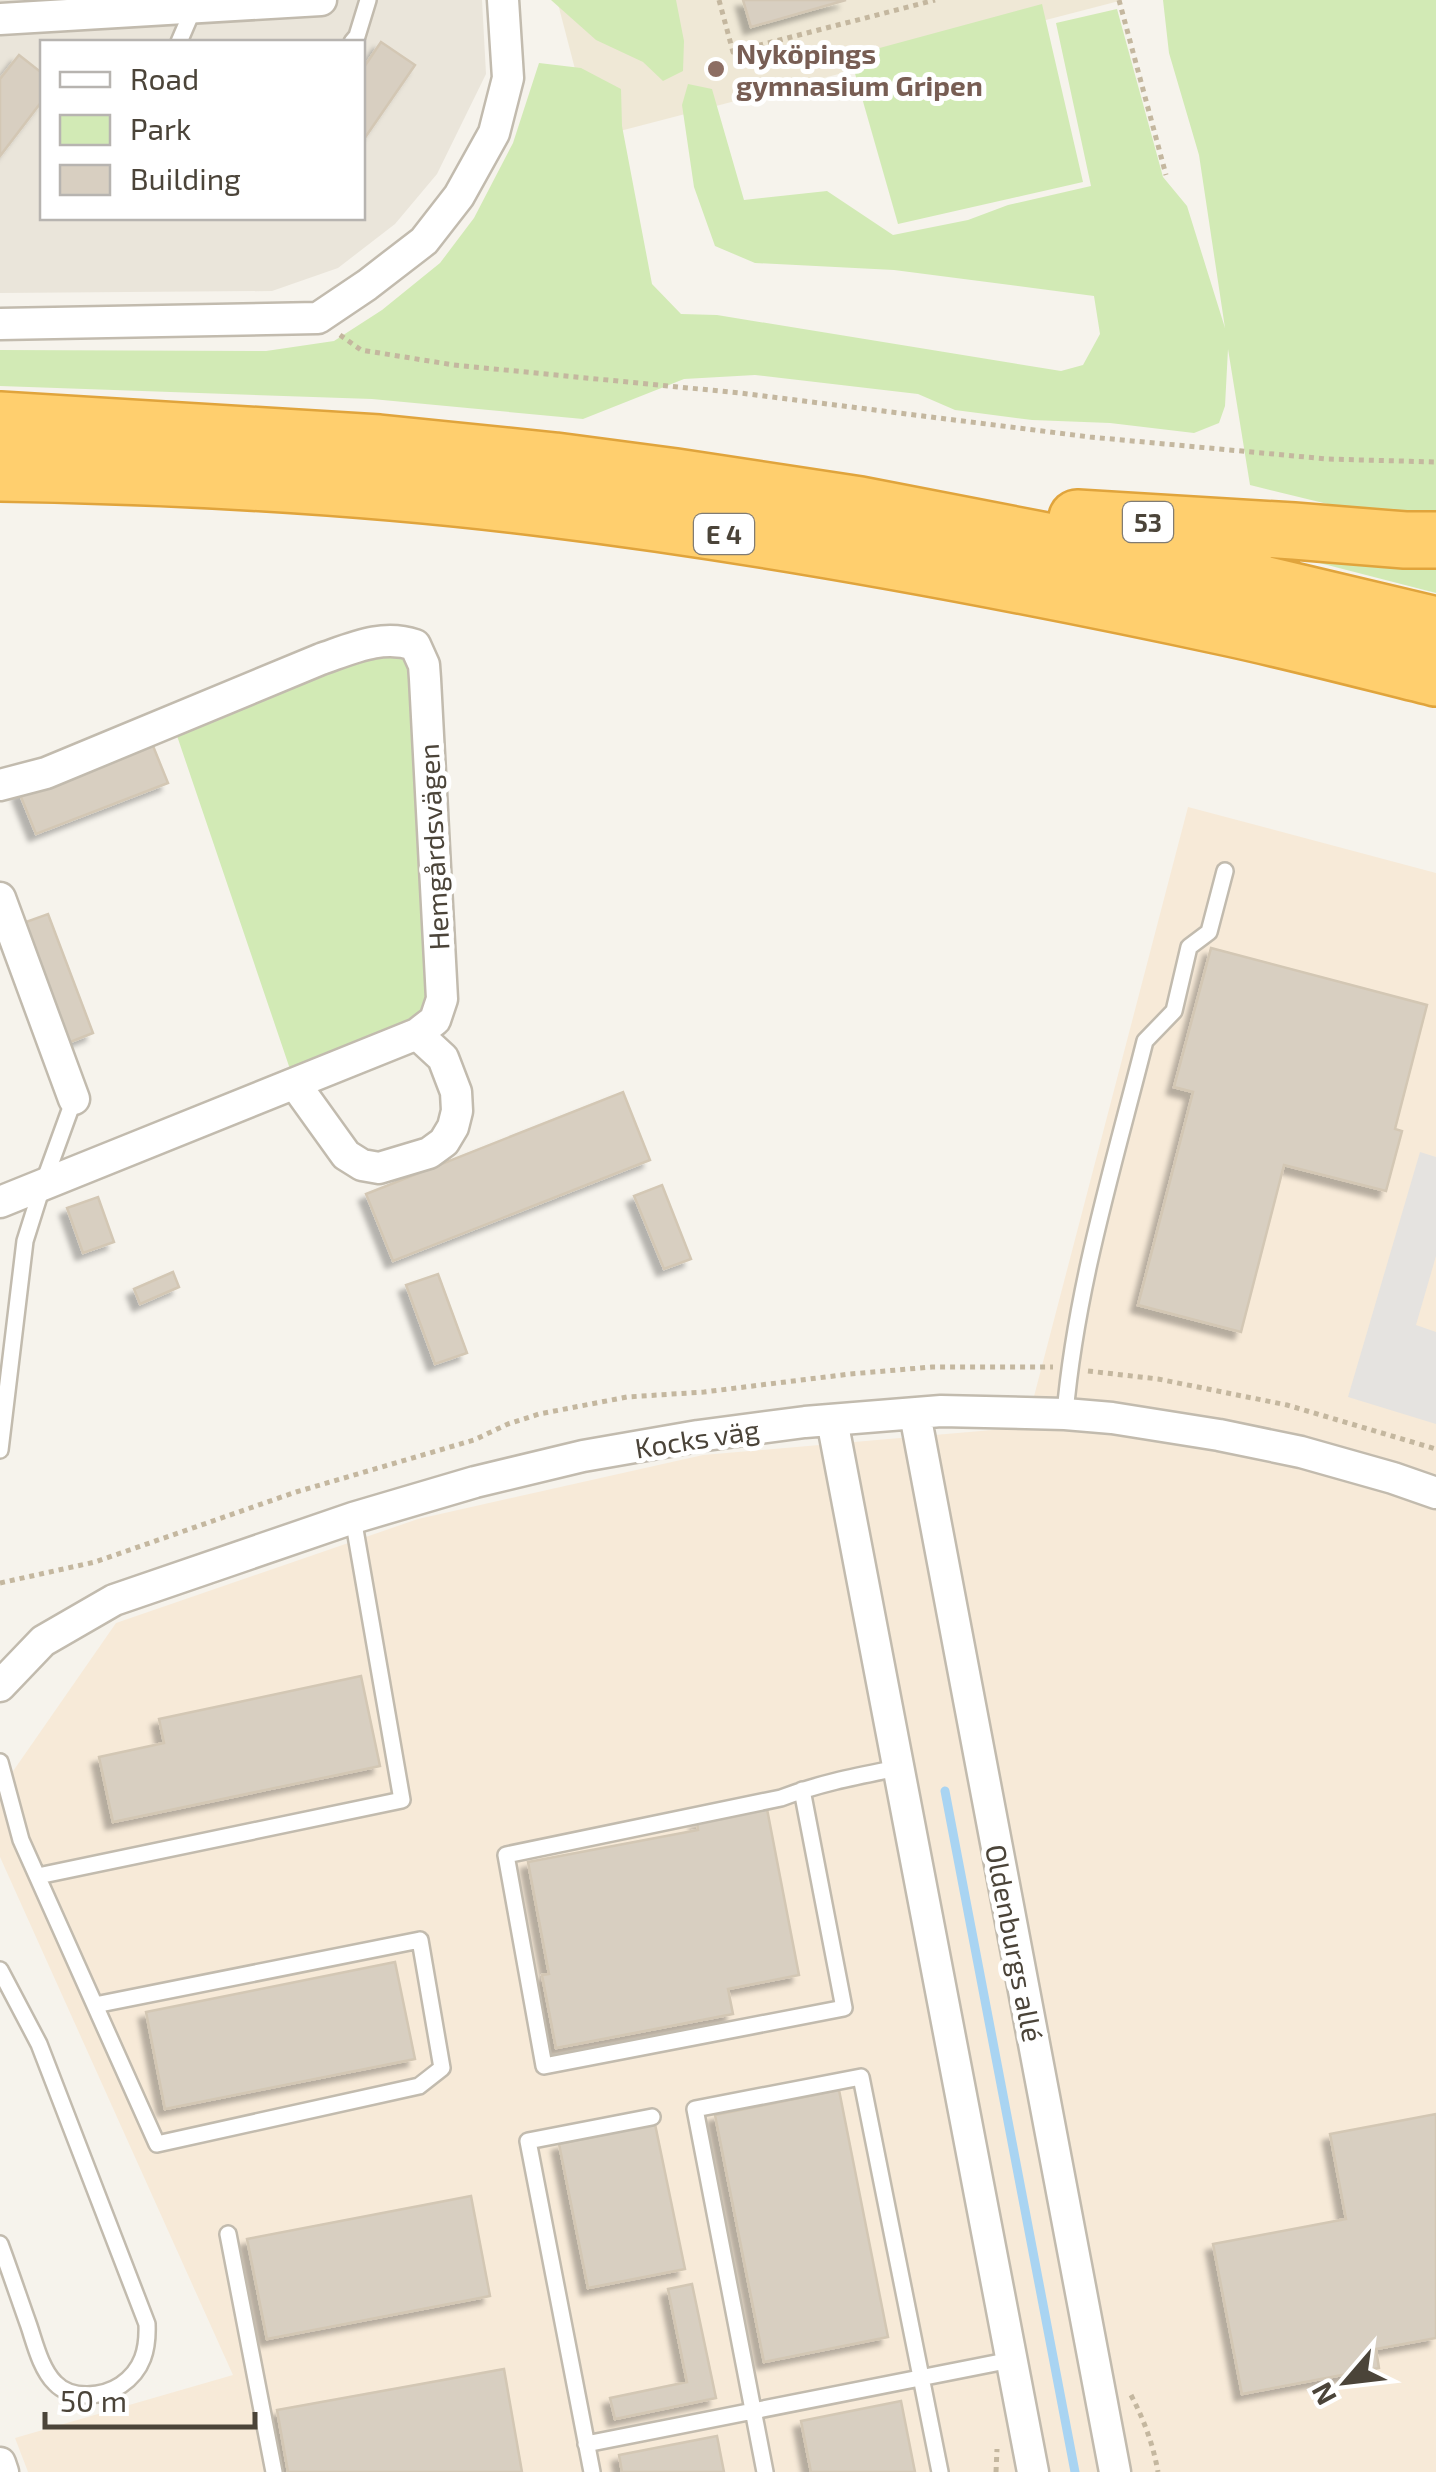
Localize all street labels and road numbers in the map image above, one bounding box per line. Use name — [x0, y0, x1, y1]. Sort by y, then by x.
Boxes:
road number: 53 — [1123, 502, 1173, 542]
road number: E 4 — [694, 514, 754, 554]
street label: Hemgårdsvägen — [411, 743, 455, 951]
street label: Kocks väg — [632, 1411, 762, 1465]
street label: Oldenburgs allé — [979, 1841, 1051, 2045]

